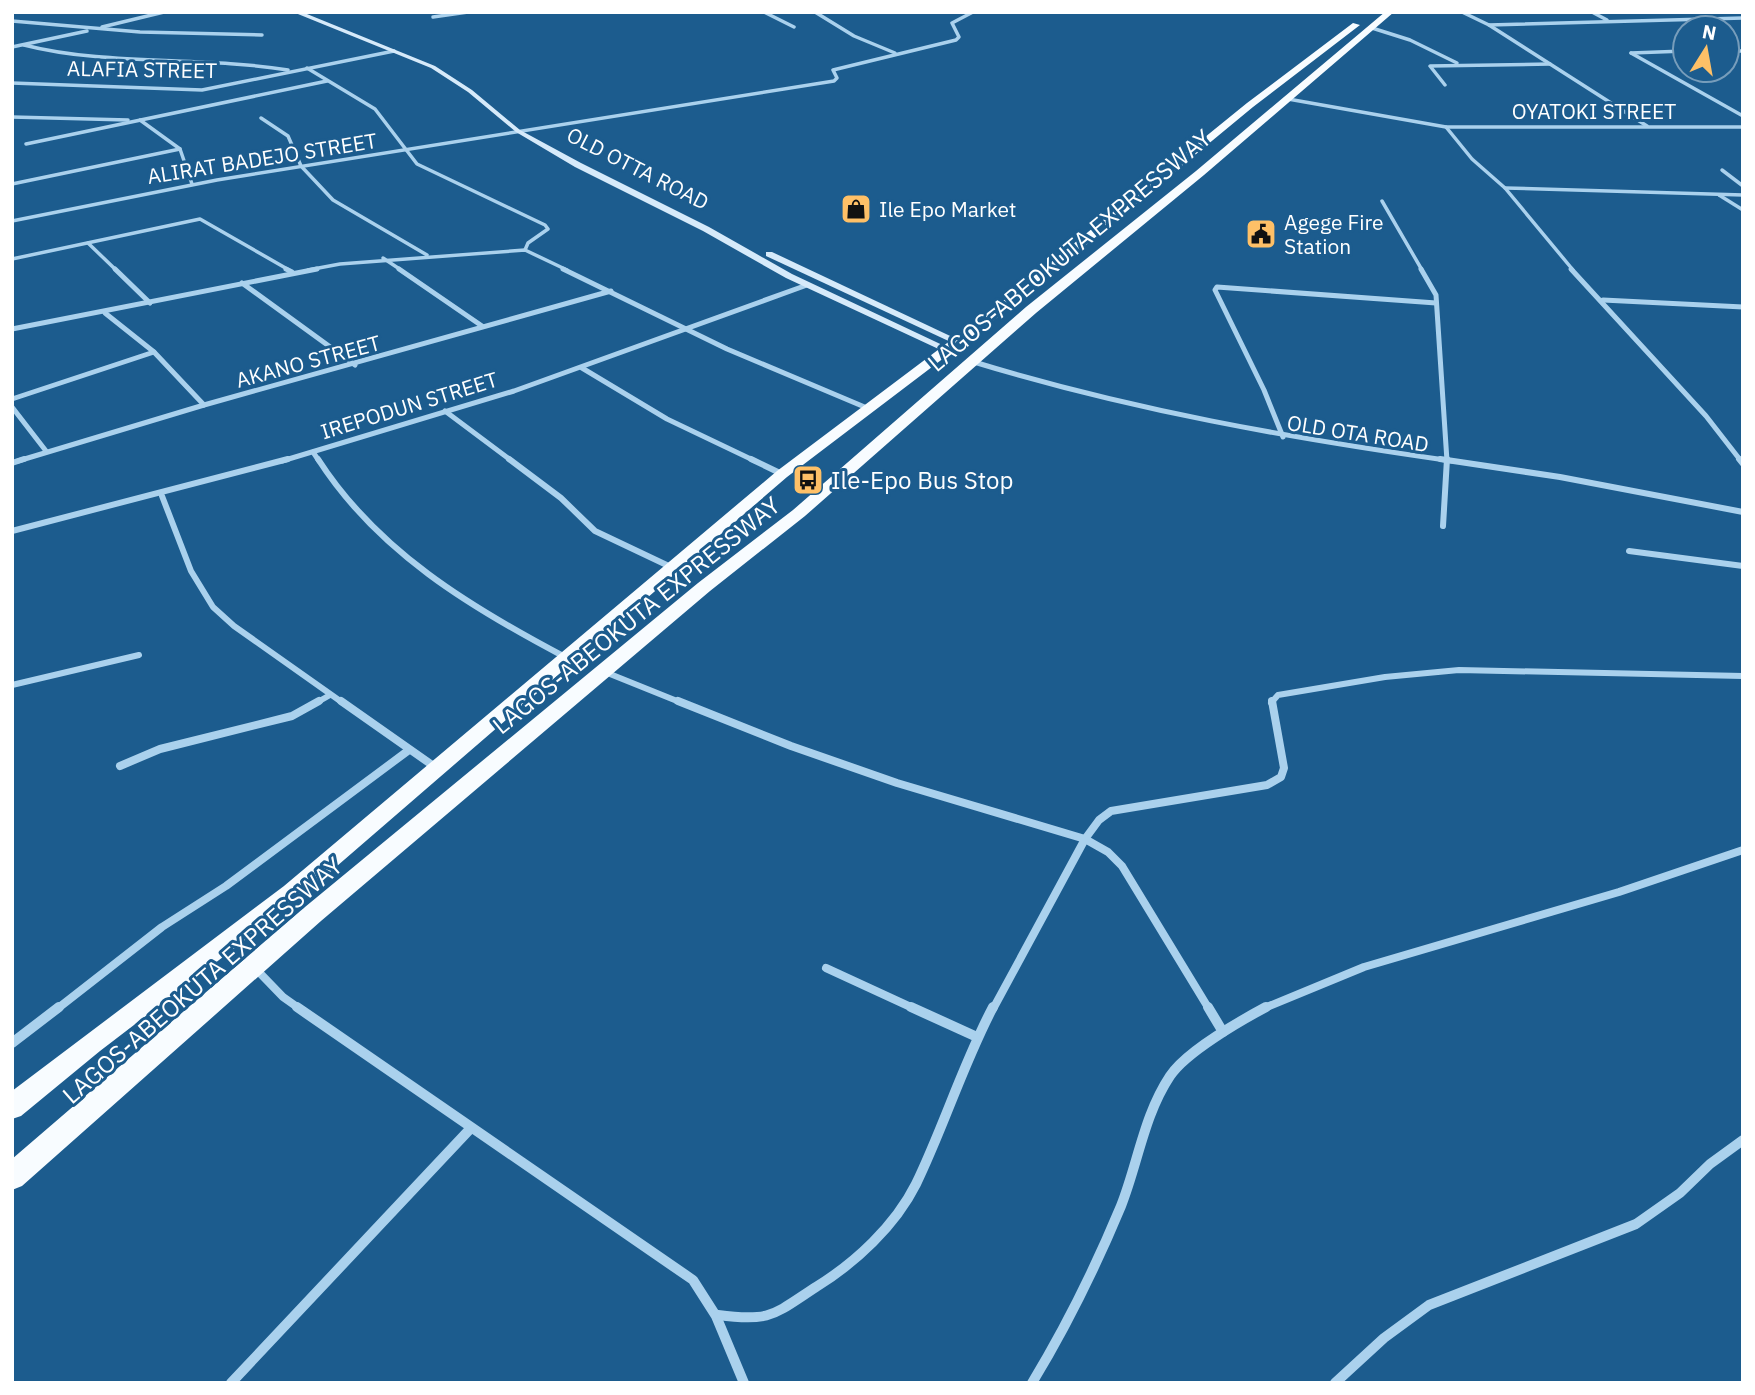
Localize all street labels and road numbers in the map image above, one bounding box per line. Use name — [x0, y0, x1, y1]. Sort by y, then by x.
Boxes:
street label: ALAFIA STREET — [67, 54, 217, 84]
street label: OYATOKI STREET — [1512, 97, 1676, 125]
street label: OLD OTTA ROAD — [562, 120, 714, 216]
street label: LAGOS-ABEOKUTA EXPRESSWAY — [920, 122, 1218, 378]
street label: ALIRAT BADEJO STREET — [145, 126, 379, 190]
street label: AKANO STREET — [233, 328, 383, 394]
street label: IREPODUN STREET — [317, 365, 501, 445]
street label: OLD OTA ROAD — [1285, 408, 1431, 458]
street label: LAGOS-ABEOKUTA EXPRESSWAY — [486, 489, 786, 741]
street label: LAGOS-ABEOKUTA EXPRESSWAY — [55, 849, 349, 1111]

